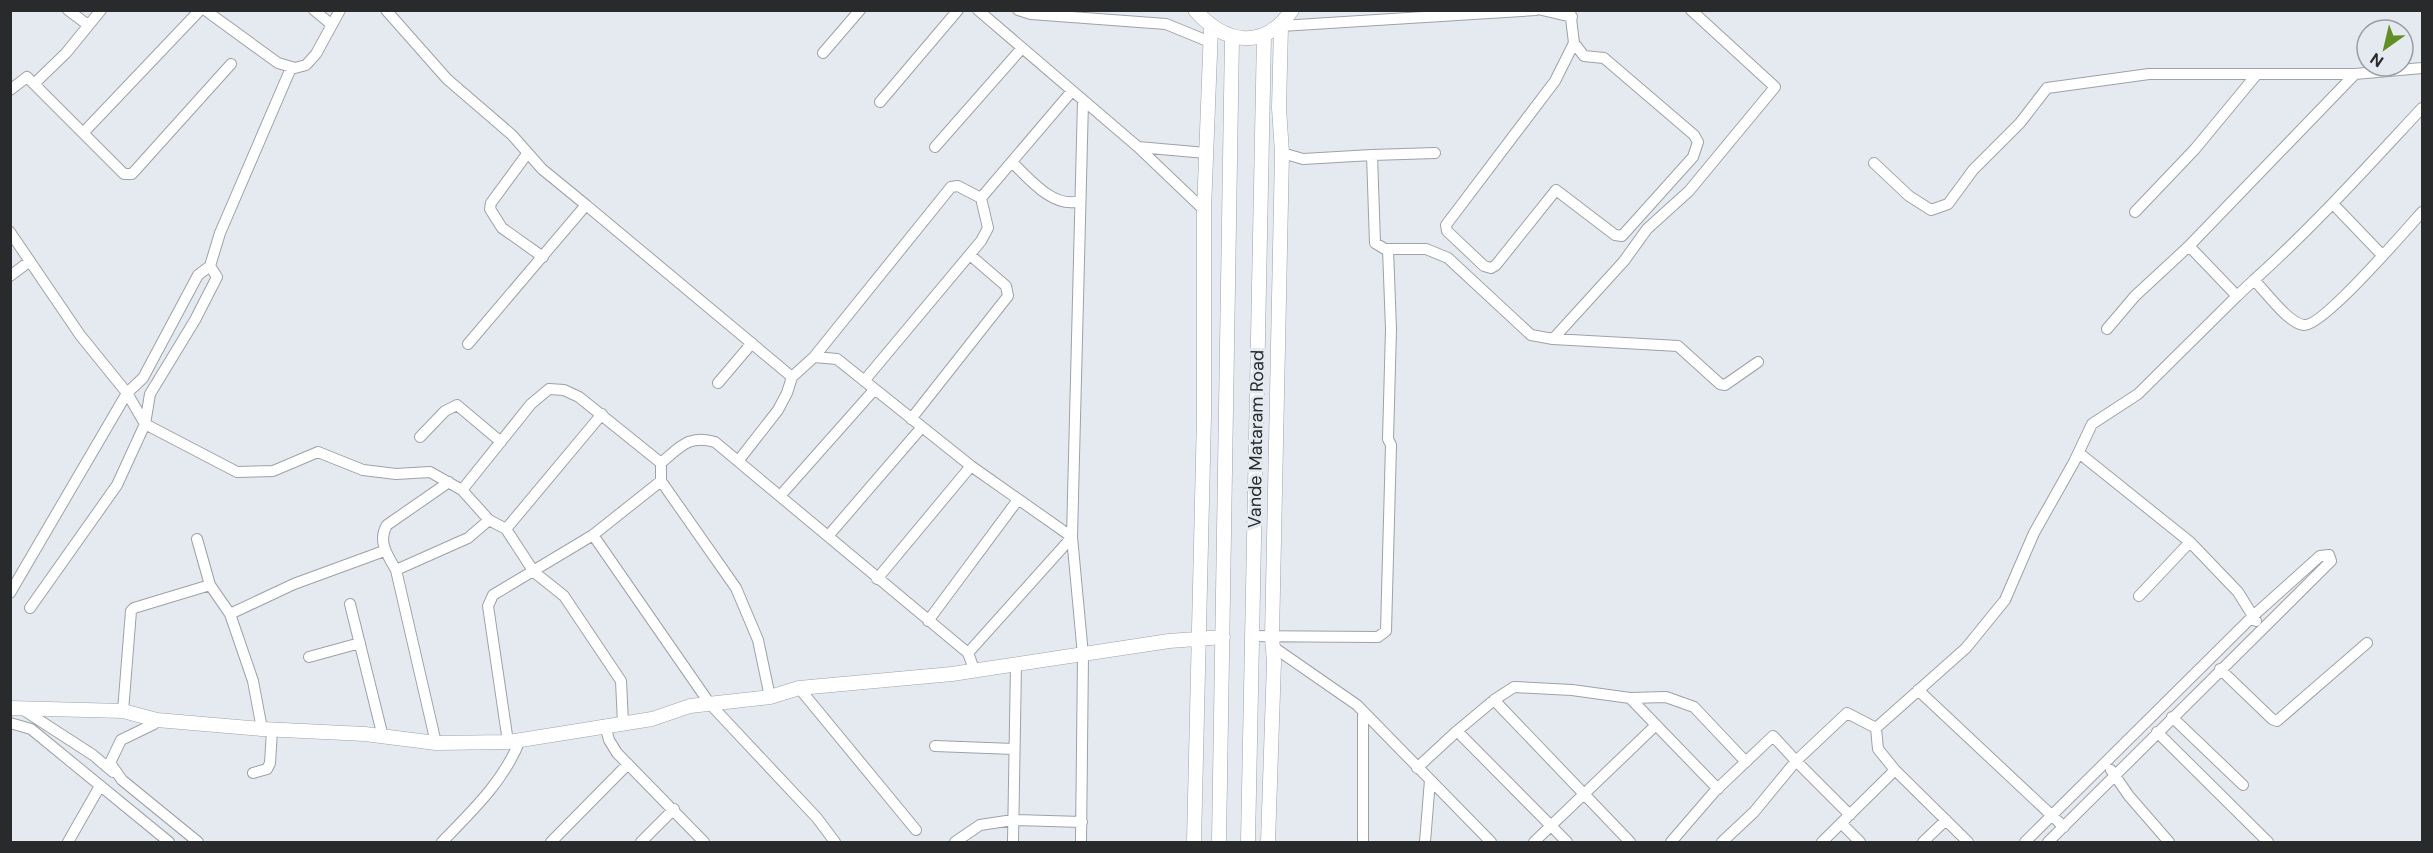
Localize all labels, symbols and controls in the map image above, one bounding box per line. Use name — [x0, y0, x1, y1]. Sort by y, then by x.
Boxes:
north arrow — [2355, 18, 2415, 78]
text: N — [2366, 48, 2388, 72]
street label: Vande Mataram Road — [1242, 350, 1270, 528]

